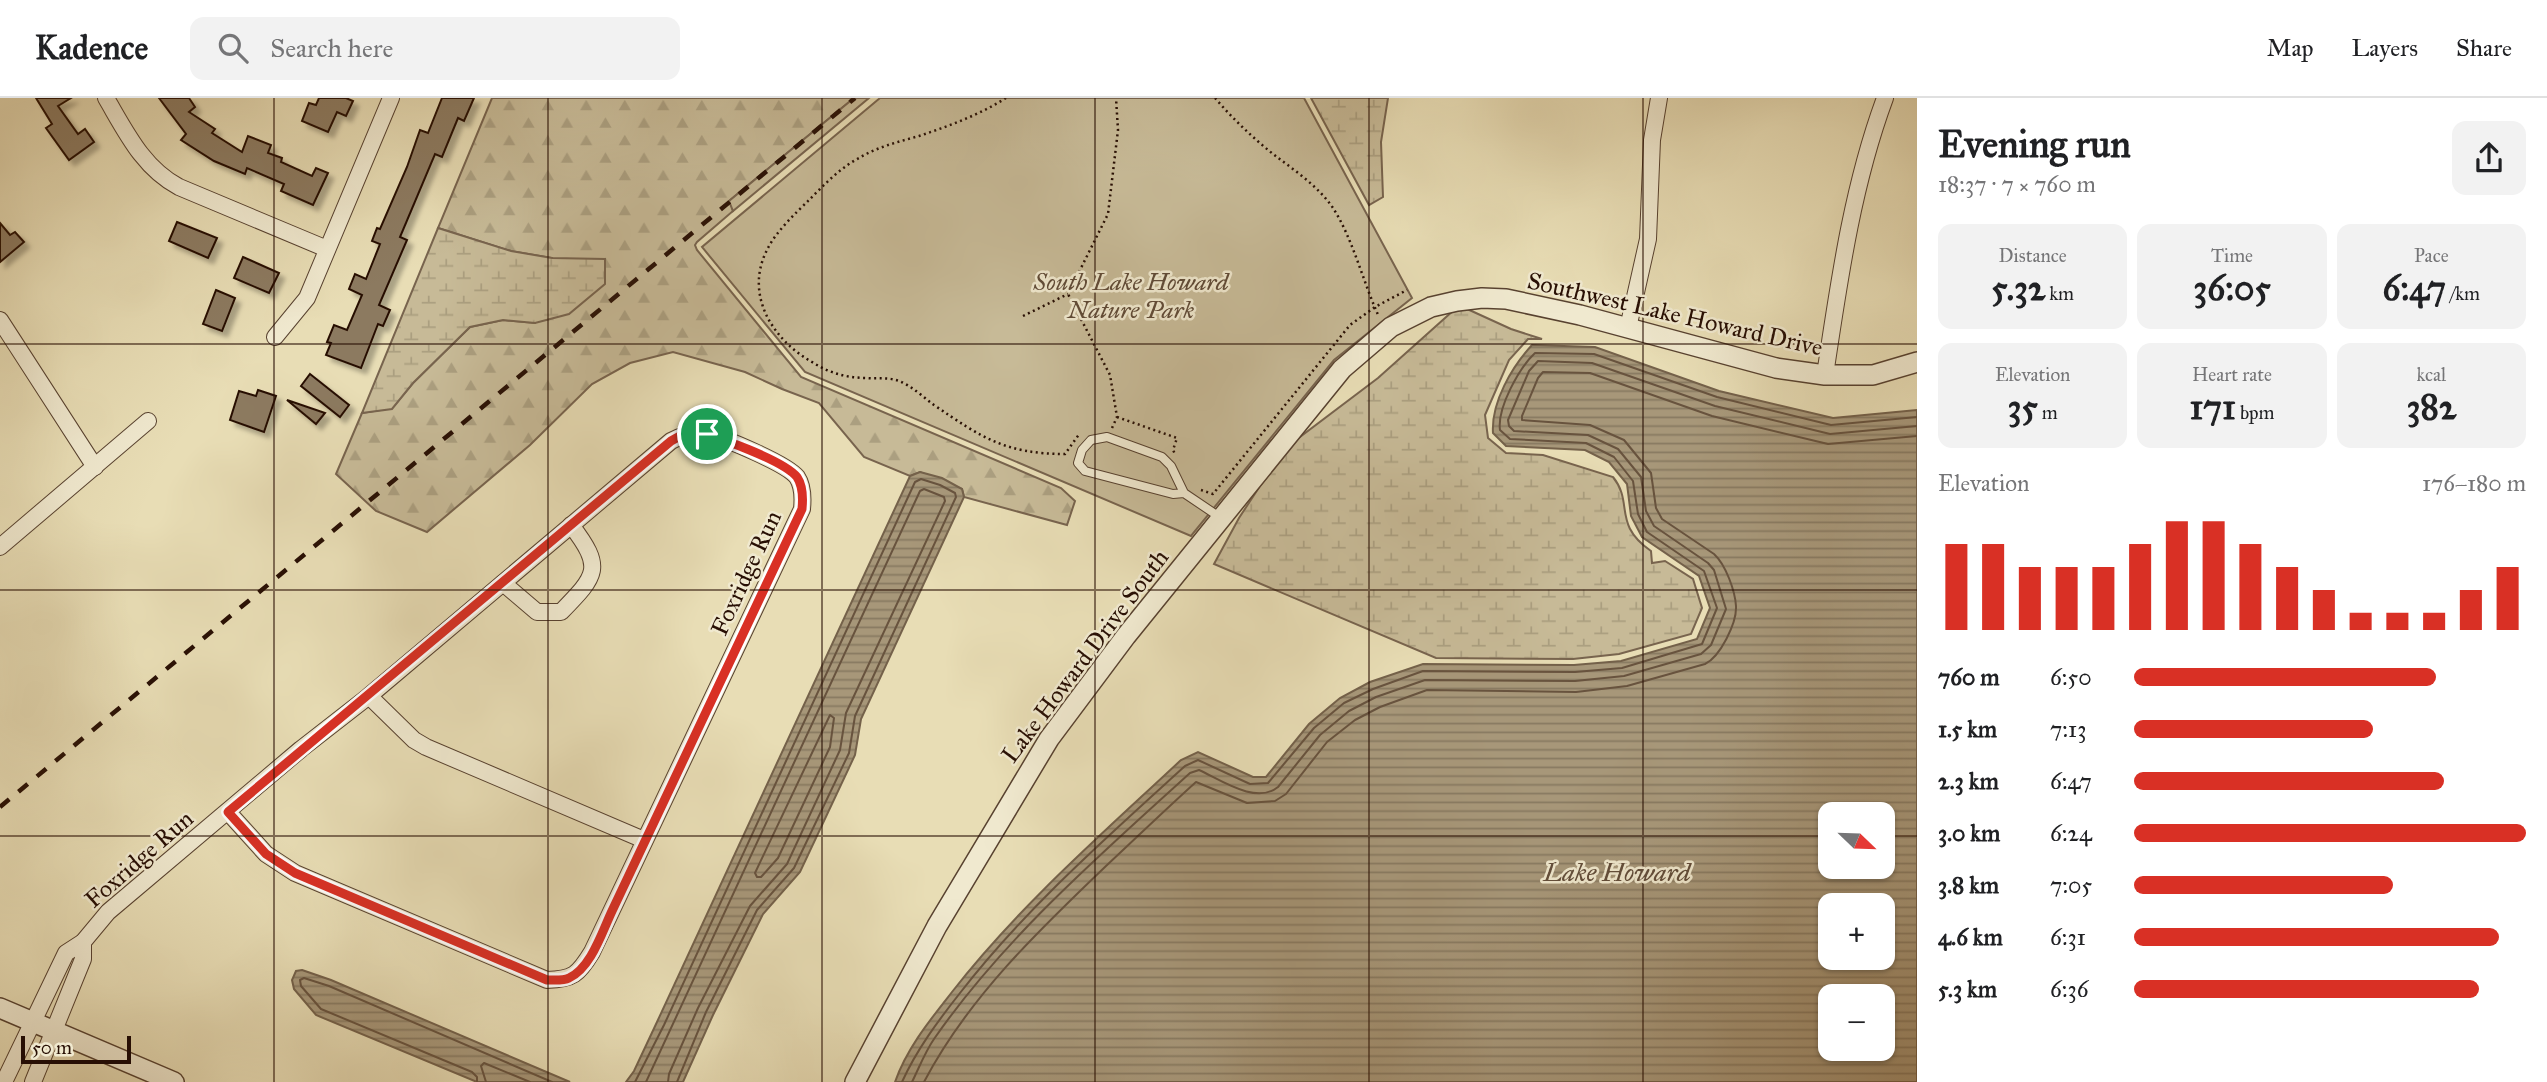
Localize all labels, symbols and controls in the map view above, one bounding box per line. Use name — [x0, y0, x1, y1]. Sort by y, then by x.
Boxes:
search box — [190, 17, 680, 80]
text: Kadence — [35, 28, 148, 68]
icon: search — [214, 29, 252, 67]
text: Search here — [270, 32, 393, 64]
text: Map — [2267, 33, 2314, 63]
text: Layers — [2352, 33, 2418, 63]
text: Share — [2456, 33, 2512, 63]
text: Evening run — [1938, 121, 2131, 167]
button: share — [2452, 121, 2526, 195]
text: 18:37 · 7 × 760 m — [1938, 170, 2096, 198]
text: Distance — [1999, 244, 2067, 267]
text: Time — [2211, 244, 2253, 267]
text: Pace — [2414, 244, 2449, 267]
street label: Southwest Lake Howard Drive — [1524, 265, 1826, 363]
park label: South Lake Howard Nature Park — [1032, 267, 1230, 325]
text: 5.32 — [1991, 267, 2045, 310]
text: 36:05 — [2193, 267, 2271, 310]
text: 6:47 — [2383, 267, 2446, 310]
text: km — [2045, 282, 2074, 305]
text: /km — [2446, 282, 2480, 305]
text: Elevation — [1995, 363, 2070, 386]
text: Heart rate — [2192, 363, 2272, 386]
text: kcal — [2416, 363, 2446, 386]
text: 35 — [2007, 386, 2038, 429]
text: 171 — [2189, 386, 2236, 429]
text: 382 — [2406, 386, 2456, 429]
text: m — [2038, 401, 2058, 424]
text: bpm — [2236, 401, 2275, 424]
pin — [677, 404, 737, 464]
icon: arrive — [688, 415, 726, 453]
text: Elevation — [1938, 469, 2029, 497]
text: 176–180 m — [2422, 469, 2526, 497]
street label: Foxridge Run — [704, 506, 788, 640]
street label: Lake Howard Drive South — [995, 543, 1175, 769]
text: 760 m — [1938, 663, 2000, 691]
text: 6:50 — [2050, 663, 2092, 691]
text: 1.5 km — [1938, 715, 1997, 743]
text: 7:13 — [2050, 715, 2086, 743]
text: 2.3 km — [1938, 767, 1999, 795]
text: 6:47 — [2050, 767, 2092, 795]
north arrow — [1818, 802, 1895, 878]
map controls — [1818, 802, 1895, 1061]
street label: Foxridge Run — [78, 804, 200, 914]
text: 3.0 km — [1938, 819, 2000, 847]
text: 6:24 — [2050, 819, 2092, 847]
water label: Lake Howard — [1542, 856, 1692, 888]
text: 3.8 km — [1938, 871, 1999, 899]
text: 7:05 — [2050, 871, 2092, 899]
button: + — [1818, 893, 1895, 970]
text: 4.6 km — [1938, 923, 2003, 951]
text: 6:31 — [2050, 923, 2086, 951]
text: 5.3 km — [1938, 975, 1997, 1003]
text: 6:36 — [2050, 975, 2089, 1003]
button: − — [1818, 984, 1895, 1061]
scale bar — [21, 1033, 131, 1065]
text: 50 m — [32, 1036, 72, 1059]

